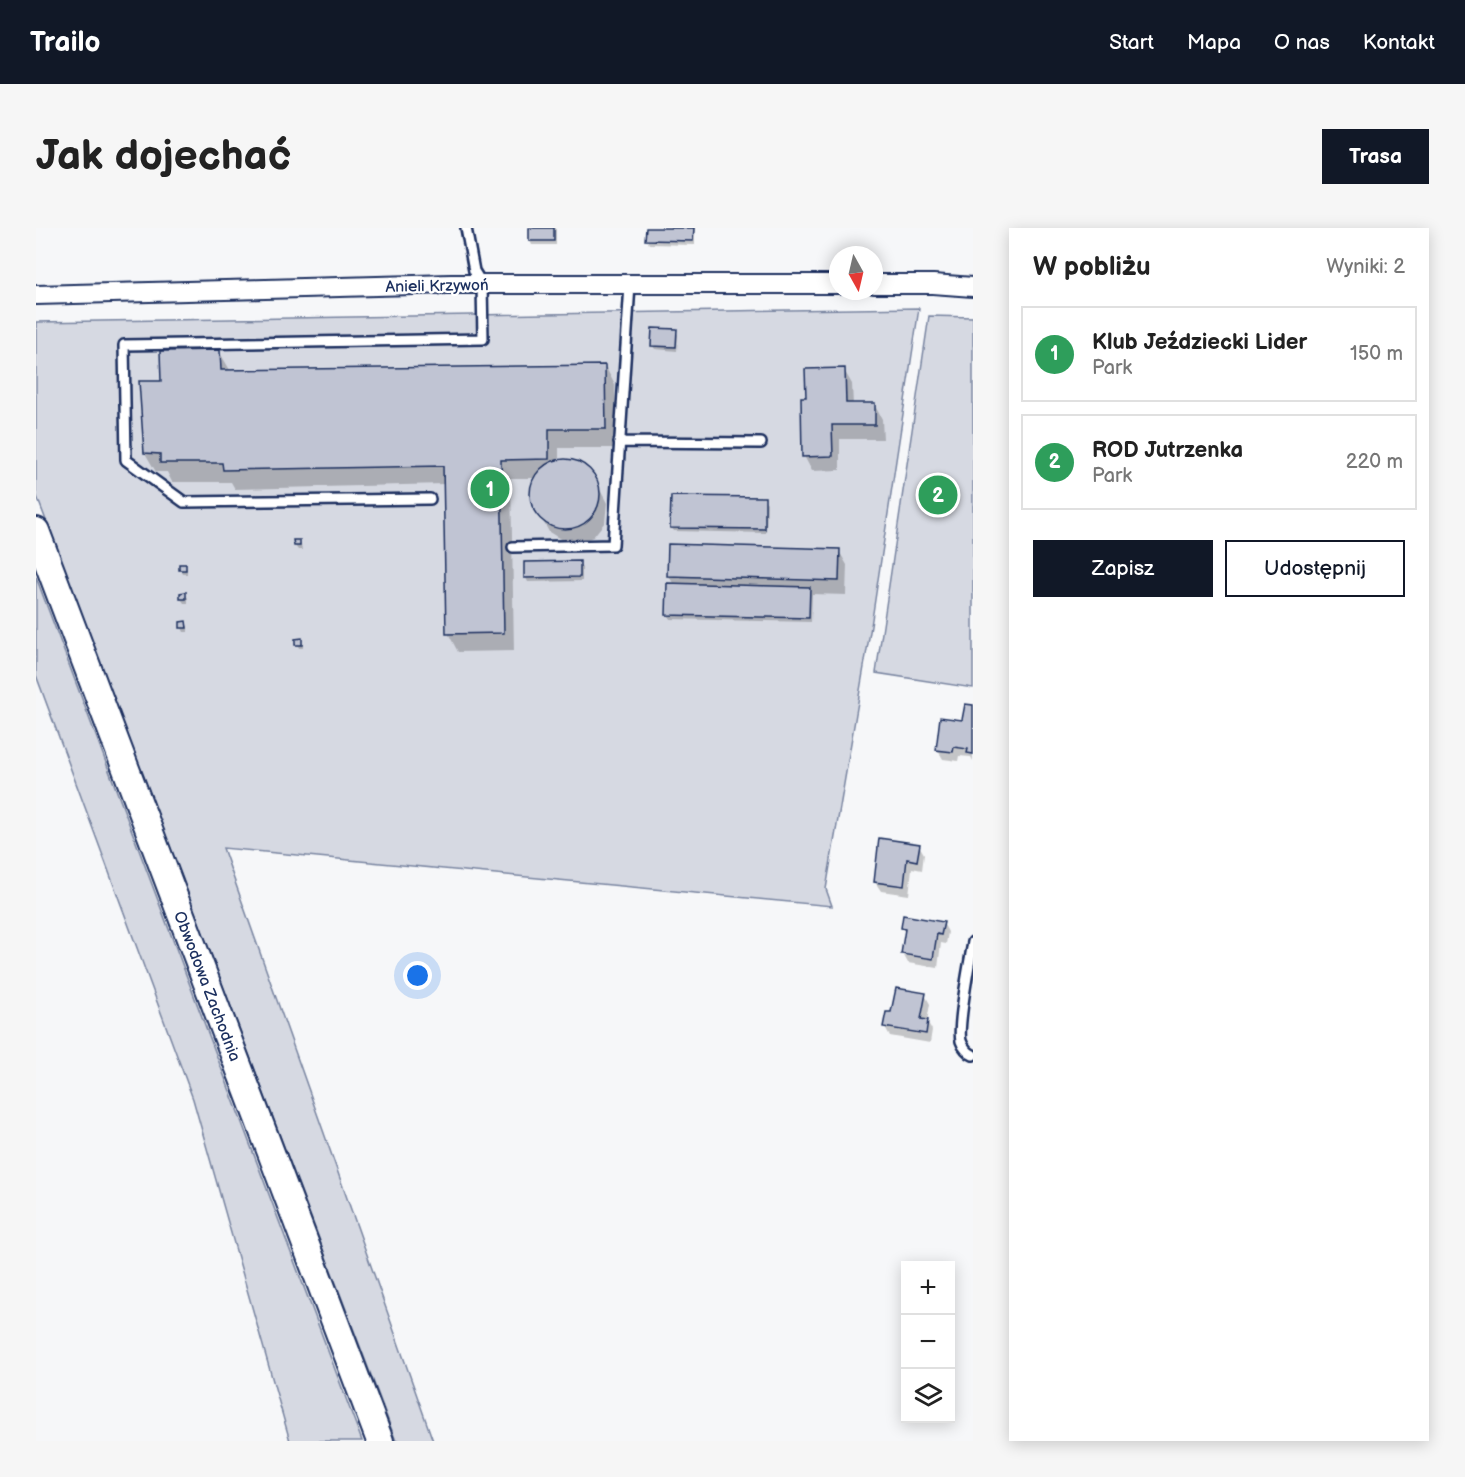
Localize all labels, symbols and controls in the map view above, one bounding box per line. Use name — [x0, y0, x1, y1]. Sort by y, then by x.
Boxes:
text: Trailo — [30, 26, 101, 59]
text: Start — [1109, 30, 1154, 55]
text: Mapa — [1187, 30, 1241, 55]
text: O nas — [1274, 30, 1330, 55]
text: Kontakt — [1363, 30, 1435, 55]
button: Trasa — [1322, 129, 1429, 184]
text: Jak dojechać — [36, 131, 291, 182]
north arrow — [829, 246, 883, 300]
text: W pobliżu — [1033, 252, 1151, 283]
text: Wyniki: 2 — [1326, 255, 1405, 279]
street label: Anieli Krzywoń — [385, 276, 489, 297]
text: Klub Jeździecki Lider — [1092, 329, 1307, 356]
text: 1 — [1050, 342, 1059, 366]
text: 150 m — [1350, 342, 1403, 366]
text: Park — [1092, 356, 1132, 380]
text: ROD Jutrzenka — [1092, 437, 1243, 464]
text: 2 — [1049, 450, 1060, 474]
text: 220 m — [1346, 450, 1403, 474]
text: Park — [1092, 464, 1132, 488]
pin: 1 — [470, 466, 510, 512]
pin: 2 — [918, 472, 958, 518]
button: Zapisz — [1033, 540, 1213, 597]
button: Udostępnij — [1225, 540, 1405, 597]
street label: Obwodowa Zachodnia — [169, 909, 244, 1064]
your location — [403, 961, 432, 990]
map controls — [901, 1261, 955, 1423]
button: + — [901, 1261, 955, 1315]
button: − — [901, 1315, 955, 1369]
button: layers — [901, 1369, 955, 1423]

